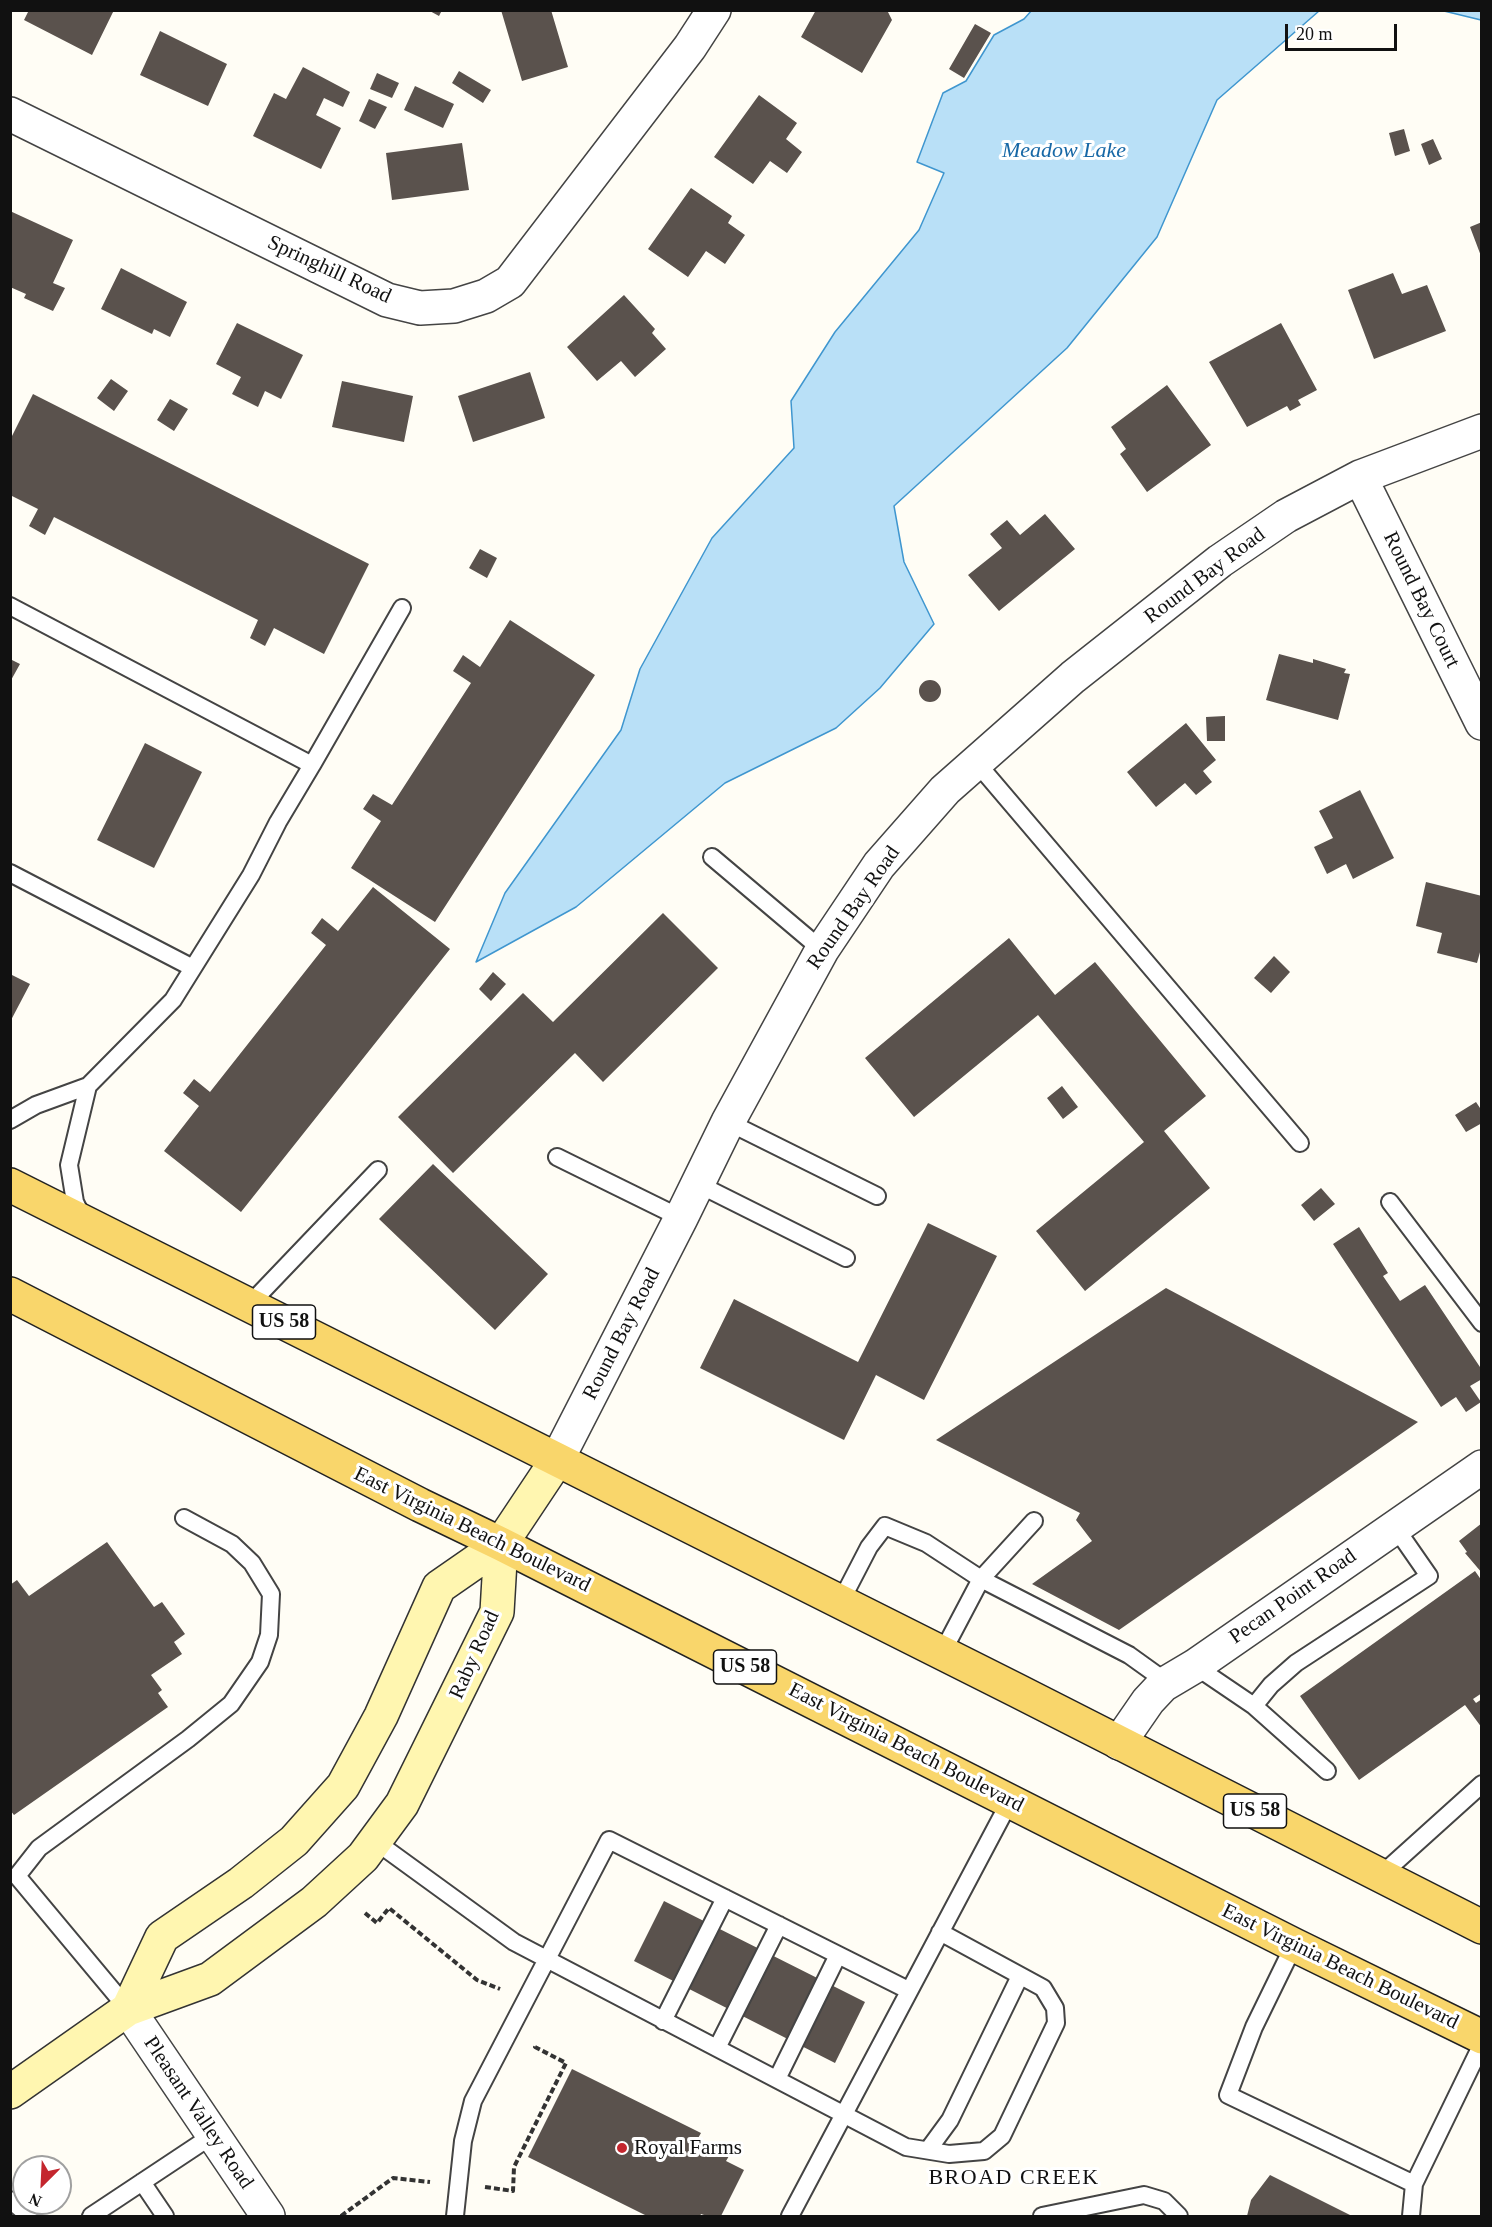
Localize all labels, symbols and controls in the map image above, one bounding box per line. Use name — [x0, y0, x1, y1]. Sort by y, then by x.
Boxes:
scale bar — [1288, 12, 1400, 50]
text: 20 m — [1296, 24, 1333, 44]
water label: Meadow Lake — [1002, 138, 1126, 164]
street label: Springhill Road — [263, 230, 395, 310]
street label: Round Bay Road — [1140, 522, 1270, 630]
street label: Round Bay Court — [1377, 528, 1465, 672]
street label: Round Bay Road — [802, 842, 906, 974]
street label: Round Bay Road — [578, 1264, 666, 1404]
road number: US 58 — [252, 1305, 316, 1339]
street label: East Virginia Beach Boulevard — [350, 1462, 594, 1598]
street label: Pecan Point Road — [1225, 1544, 1361, 1650]
street label: Raby Road — [444, 1607, 506, 1703]
road number: US 58 — [714, 1650, 777, 1684]
street label: East Virginia Beach Boulevard — [784, 1678, 1028, 1818]
road number: US 58 — [1224, 1794, 1286, 1828]
street label: East Virginia Beach Boulevard — [1218, 1899, 1462, 2035]
street label: Pleasant Valley Road — [138, 2032, 258, 2194]
place label: Royal Farms — [634, 2135, 742, 2161]
marker: Royal Farms — [615, 2141, 629, 2155]
north arrow — [12, 2155, 72, 2215]
district label: BROAD CREEK — [928, 2165, 1100, 2191]
text: N — [27, 2190, 44, 2210]

